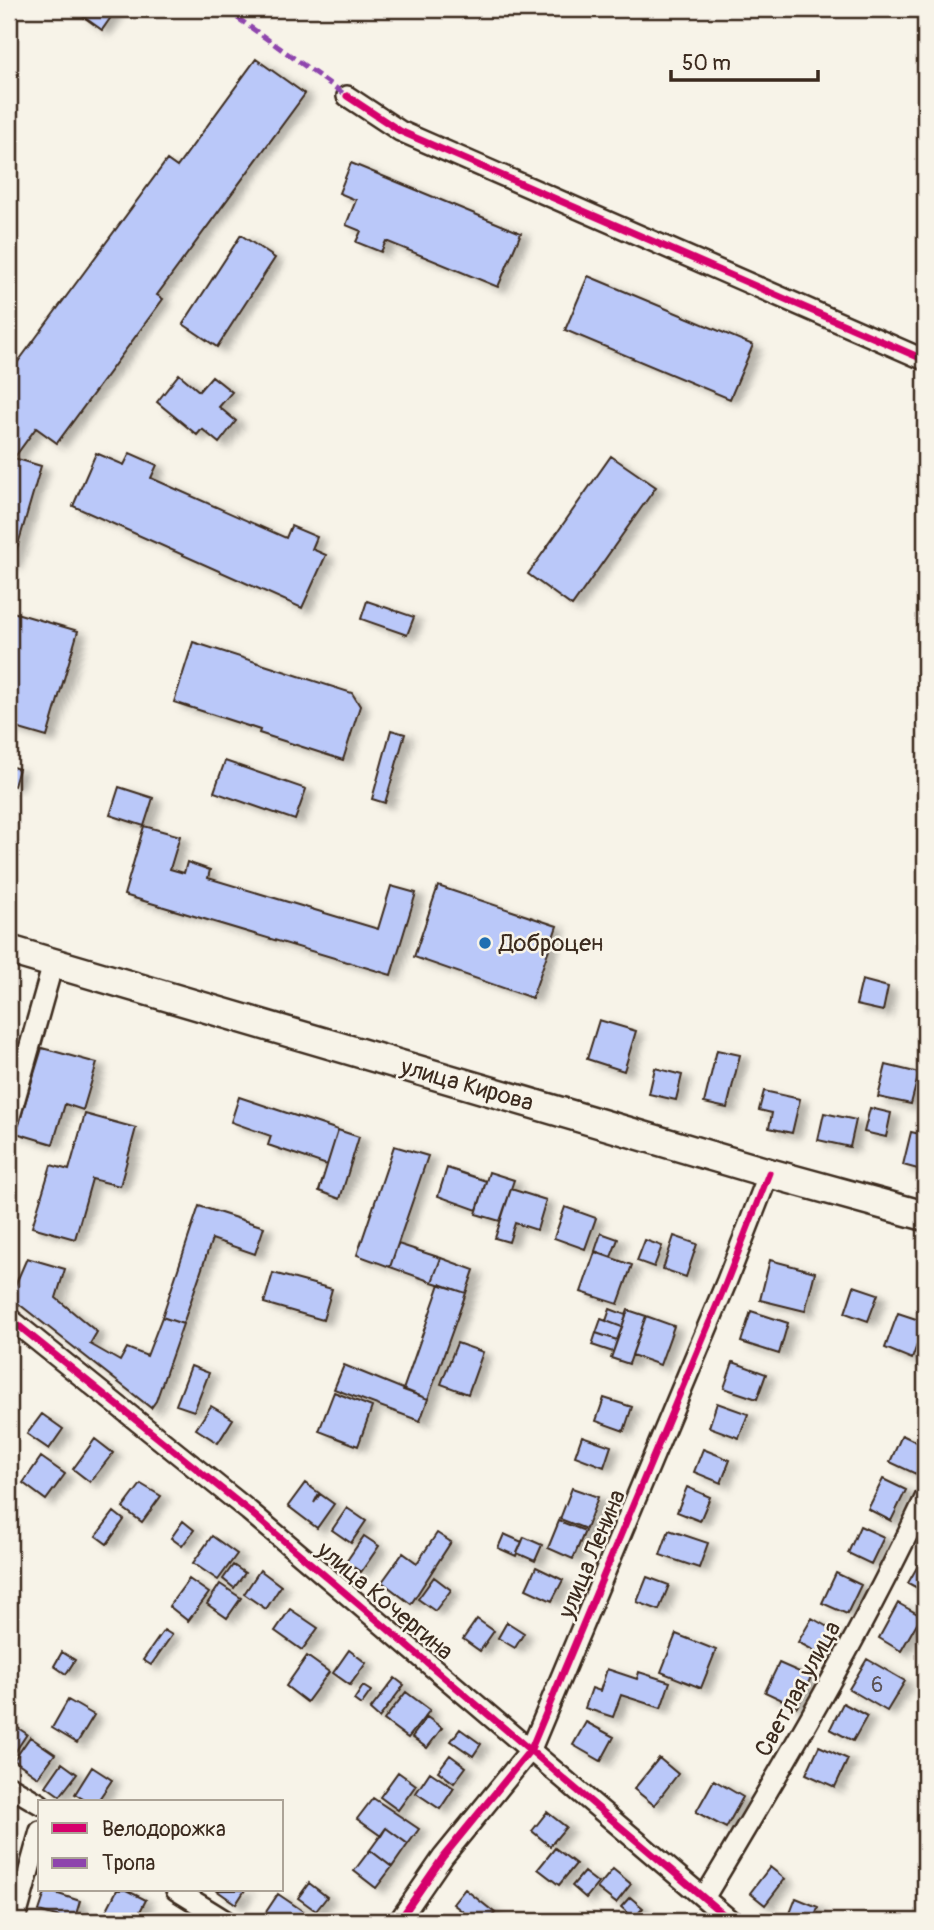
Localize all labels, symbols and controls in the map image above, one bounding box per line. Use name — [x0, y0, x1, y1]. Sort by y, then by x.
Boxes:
scale bar — [671, 38, 818, 82]
text: 50 m — [682, 50, 731, 77]
place label: Доброцен — [498, 929, 603, 958]
marker: Доброцен — [477, 935, 493, 951]
street label: улица Кирова — [396, 1052, 537, 1118]
street label: улица Ленина — [551, 1485, 632, 1624]
street label: улица Кочергина — [310, 1535, 459, 1666]
street label: Светлая улица — [749, 1616, 847, 1762]
house number: 6 — [871, 1672, 883, 1699]
legend — [38, 1800, 284, 1892]
text: Велодорожка — [102, 1816, 226, 1843]
text: Тропа — [102, 1850, 155, 1877]

